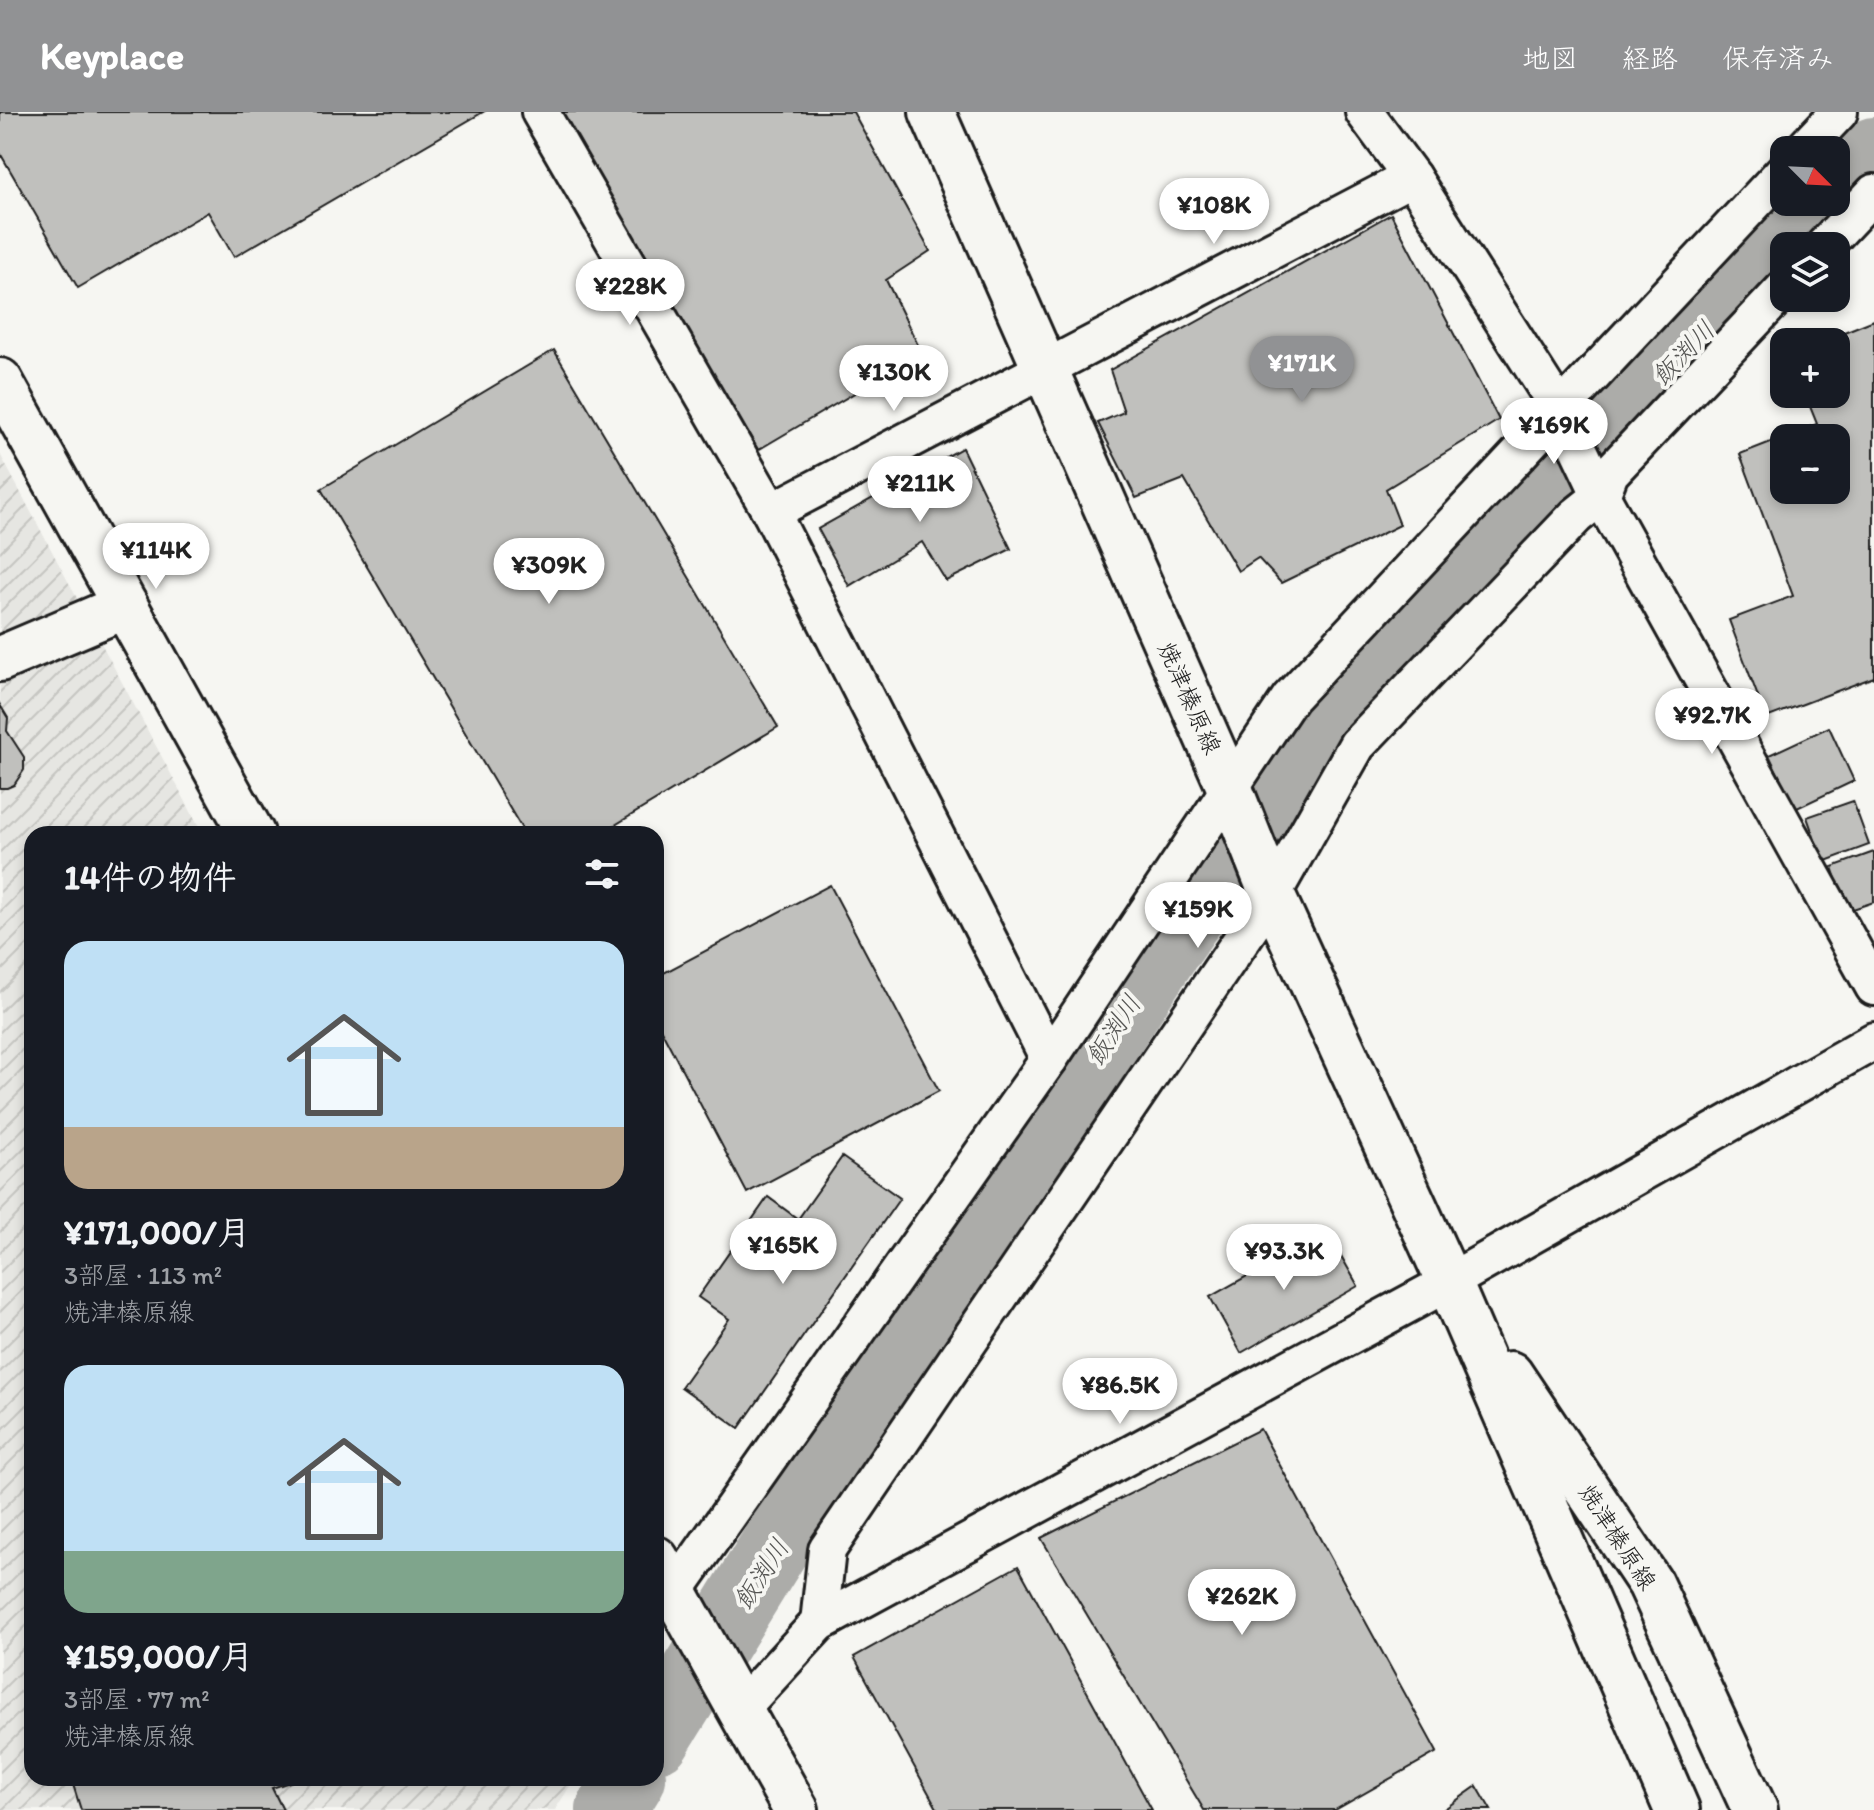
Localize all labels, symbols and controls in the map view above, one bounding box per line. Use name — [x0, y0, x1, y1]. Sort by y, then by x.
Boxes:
text: Keyplace — [40, 33, 184, 79]
text: 地図 — [1522, 41, 1578, 75]
text: 経路 — [1622, 41, 1678, 75]
text: 保存済み — [1722, 41, 1834, 75]
north arrow — [1770, 136, 1850, 216]
map controls — [1770, 136, 1850, 504]
pin: ¥108K — [1158, 178, 1270, 246]
text: ¥108K — [1177, 188, 1251, 220]
button: layers — [1770, 232, 1850, 312]
pin: ¥228K — [574, 259, 686, 327]
text: ¥228K — [594, 269, 666, 301]
water label: 飯渕川 — [1644, 314, 1722, 392]
button: + — [1770, 328, 1850, 408]
pin: ¥171K — [1246, 336, 1358, 404]
pin: ¥130K — [838, 345, 950, 413]
text: ¥171K — [1268, 346, 1336, 378]
text: ¥130K — [857, 355, 931, 387]
pin: ¥169K — [1498, 398, 1610, 466]
text: ¥169K — [1519, 408, 1589, 440]
button: − — [1770, 424, 1850, 504]
pin: ¥211K — [864, 456, 976, 524]
text: ¥211K — [886, 466, 954, 498]
pin: ¥114K — [100, 523, 212, 591]
text: ¥114K — [121, 533, 191, 565]
pin: ¥309K — [493, 538, 605, 606]
text: ¥309K — [512, 548, 586, 580]
street label: 焼津榛原線 — [1152, 637, 1228, 759]
pin: ¥92.7K — [1647, 688, 1777, 756]
text: ¥92.7K — [1673, 698, 1751, 730]
icon: filters — [580, 852, 624, 896]
text: 14件の物件 — [64, 857, 236, 898]
pin: ¥159K — [1142, 882, 1254, 950]
text: ¥159K — [1163, 892, 1233, 924]
water label: 飯渕川 — [1078, 989, 1148, 1071]
icon: home — [272, 993, 416, 1137]
text: ¥171,000/月 — [64, 1212, 251, 1253]
pin: ¥165K — [727, 1218, 839, 1286]
pin: ¥93.3K — [1219, 1224, 1349, 1292]
text: ¥165K — [748, 1228, 818, 1260]
text: ¥93.3K — [1244, 1234, 1324, 1266]
text: 3部屋 · 113 m² — [64, 1259, 222, 1291]
text: 焼津榛原線 — [64, 1296, 194, 1328]
pin: ¥86.5K — [1055, 1358, 1185, 1426]
text: ¥86.5K — [1080, 1368, 1160, 1400]
icon: home — [272, 1417, 416, 1561]
street label: 焼津榛原線 — [1573, 1479, 1663, 1595]
water label: 飯渕川 — [726, 1533, 796, 1615]
pin: ¥262K — [1186, 1569, 1298, 1637]
text: ¥262K — [1206, 1579, 1278, 1611]
text: ¥159,000/月 — [64, 1636, 254, 1677]
text: 3部屋 · 77 m² — [64, 1683, 210, 1715]
text: 焼津榛原線 — [64, 1720, 194, 1752]

